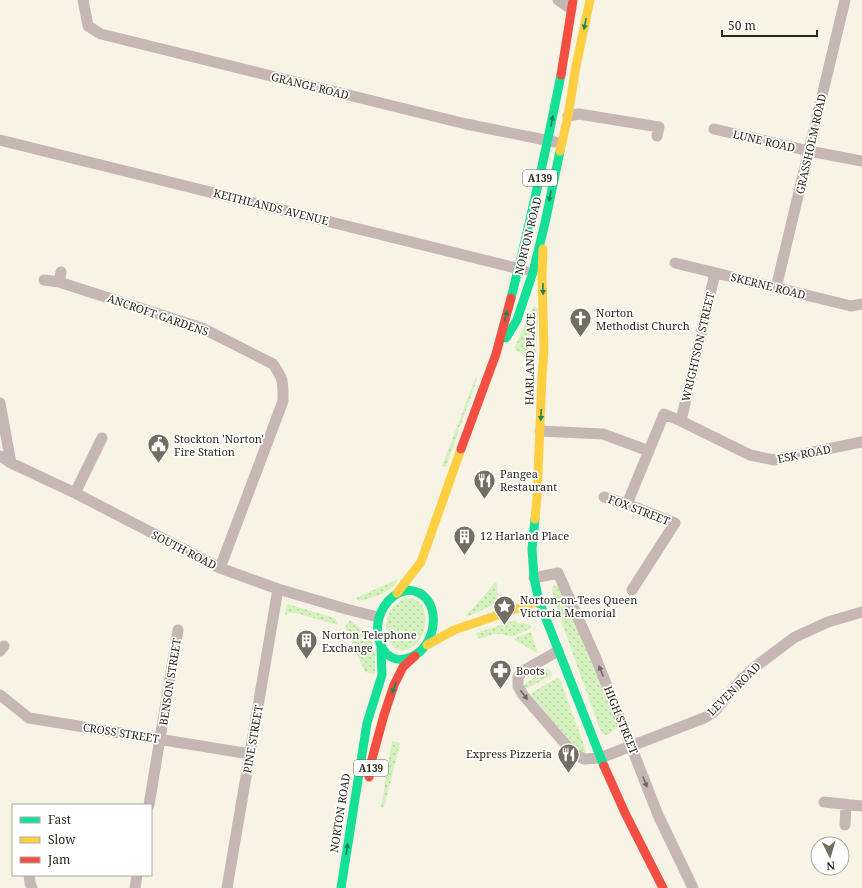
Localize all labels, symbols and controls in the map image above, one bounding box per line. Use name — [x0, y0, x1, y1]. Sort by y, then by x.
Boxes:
scale bar — [722, 12, 817, 38]
text: 50 m — [728, 17, 756, 34]
one-way arrow — [581, 18, 587, 30]
street label: GRANGE ROAD — [270, 69, 350, 102]
street label: GRASSHOLM ROAD — [792, 92, 829, 195]
one-way arrow — [549, 115, 555, 127]
street label: LUNE ROAD — [731, 126, 797, 155]
road number: A139 — [523, 170, 557, 186]
street label: KEITHLANDS AVENUE — [212, 185, 330, 228]
one-way arrow — [547, 190, 553, 202]
street label: NORTON ROAD — [511, 195, 544, 277]
street label: SKERNE ROAD — [729, 269, 807, 302]
one-way arrow — [539, 283, 546, 295]
street label: ANCROFT GARDENS — [106, 290, 211, 339]
street label: WRIGHTSON STREET — [678, 291, 717, 403]
place label: Norton Methodist Church — [596, 305, 690, 333]
church icon: Norton Methodist Church — [568, 306, 594, 339]
one-way arrow — [504, 310, 510, 322]
street label: HARLAND PLACE — [521, 313, 538, 405]
one-way arrow — [537, 409, 544, 421]
place label: Stockton 'Norton' Fire Station — [174, 431, 264, 459]
public building icon: Stockton 'Norton' Fire Station — [146, 432, 172, 465]
street label: ESK ROAD — [776, 441, 832, 466]
place label: Pangea Restaurant — [500, 466, 557, 494]
restaurant icon: Pangea Restaurant — [471, 467, 497, 500]
street label: FOX STREET — [606, 491, 672, 528]
building icon: 12 Harland Place — [452, 523, 478, 556]
street label: SOUTH ROAD — [149, 527, 219, 572]
place label: 12 Harland Place — [480, 528, 569, 543]
place label: Norton-on-Tees Queen Victoria Memorial — [520, 592, 637, 620]
place icon: Norton-on-Tees Queen Victoria Memorial — [492, 593, 518, 626]
place label: Norton Telephone Exchange — [322, 627, 417, 655]
building icon: Norton Telephone Exchange — [294, 628, 320, 661]
street label: BENSON STREET — [155, 637, 184, 727]
pharmacy icon: Boots — [487, 658, 513, 691]
street label: LEVEN ROAD — [704, 659, 764, 719]
place label: Boots — [516, 663, 545, 678]
one-way arrow — [597, 664, 603, 676]
one-way arrow — [390, 682, 396, 694]
street label: HIGH STREET — [601, 683, 642, 756]
one-way arrow — [519, 689, 528, 700]
street label: PINE STREET — [239, 703, 266, 774]
street label: CROSS STREET — [82, 719, 160, 746]
restaurant icon: Express Pizzeria — [555, 741, 581, 774]
place label: Express Pizzeria — [466, 746, 552, 761]
road number: A139 — [354, 760, 388, 776]
street label: NORTON ROAD — [326, 772, 353, 854]
one-way arrow — [643, 777, 649, 789]
legend — [12, 804, 152, 876]
text: Fast — [48, 811, 71, 828]
text: Slow — [48, 831, 76, 848]
north arrow — [810, 836, 850, 876]
one-way arrow — [344, 843, 350, 856]
text: Jam — [47, 851, 70, 868]
text: N — [826, 859, 836, 874]

